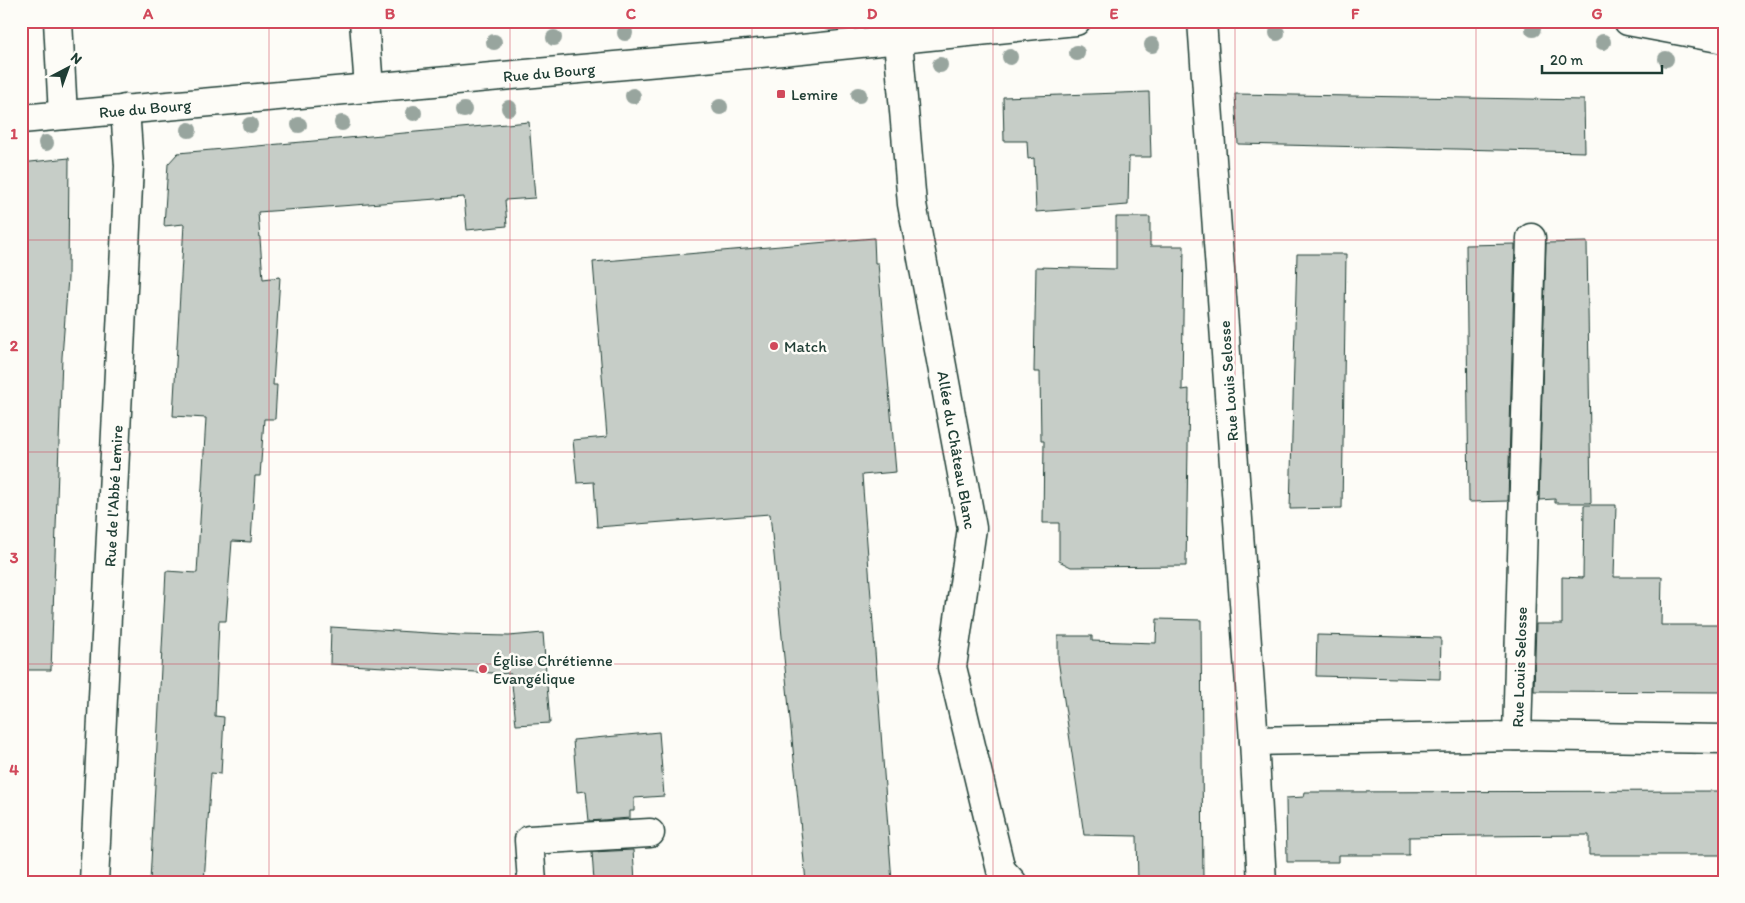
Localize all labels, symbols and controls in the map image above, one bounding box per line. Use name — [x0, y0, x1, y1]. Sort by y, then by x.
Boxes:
text: A — [142, 4, 154, 23]
text: B — [385, 4, 396, 23]
text: C — [626, 4, 637, 23]
text: D — [867, 4, 878, 23]
text: E — [1110, 4, 1119, 23]
text: F — [1351, 4, 1360, 23]
text: G — [1591, 4, 1603, 23]
north arrow — [42, 42, 92, 92]
scale bar — [1542, 42, 1662, 74]
text: N — [67, 49, 85, 68]
text: 20 m — [1550, 51, 1584, 69]
street label: Rue du Bourg — [502, 59, 597, 86]
place label: Lemire — [791, 85, 838, 104]
marker: Lemire — [775, 88, 787, 100]
street label: Rue du Bourg — [98, 95, 193, 122]
text: 1 — [10, 124, 18, 143]
street label: Rue Louis Selosse — [1215, 320, 1242, 442]
text: 2 — [10, 336, 19, 355]
place label: Match — [784, 337, 827, 356]
marker: Match — [768, 340, 780, 352]
street label: Allée du Château Blanc — [933, 370, 980, 531]
street label: Rue de l'Abbé Lemire — [100, 424, 127, 568]
text: 3 — [10, 548, 19, 567]
street label: Rue Louis Selosse — [1508, 606, 1531, 728]
place label: Église Chrétienne Evangélique — [493, 651, 613, 688]
marker: Église Chrétienne Evangélique — [477, 663, 489, 675]
text: 4 — [9, 760, 19, 779]

